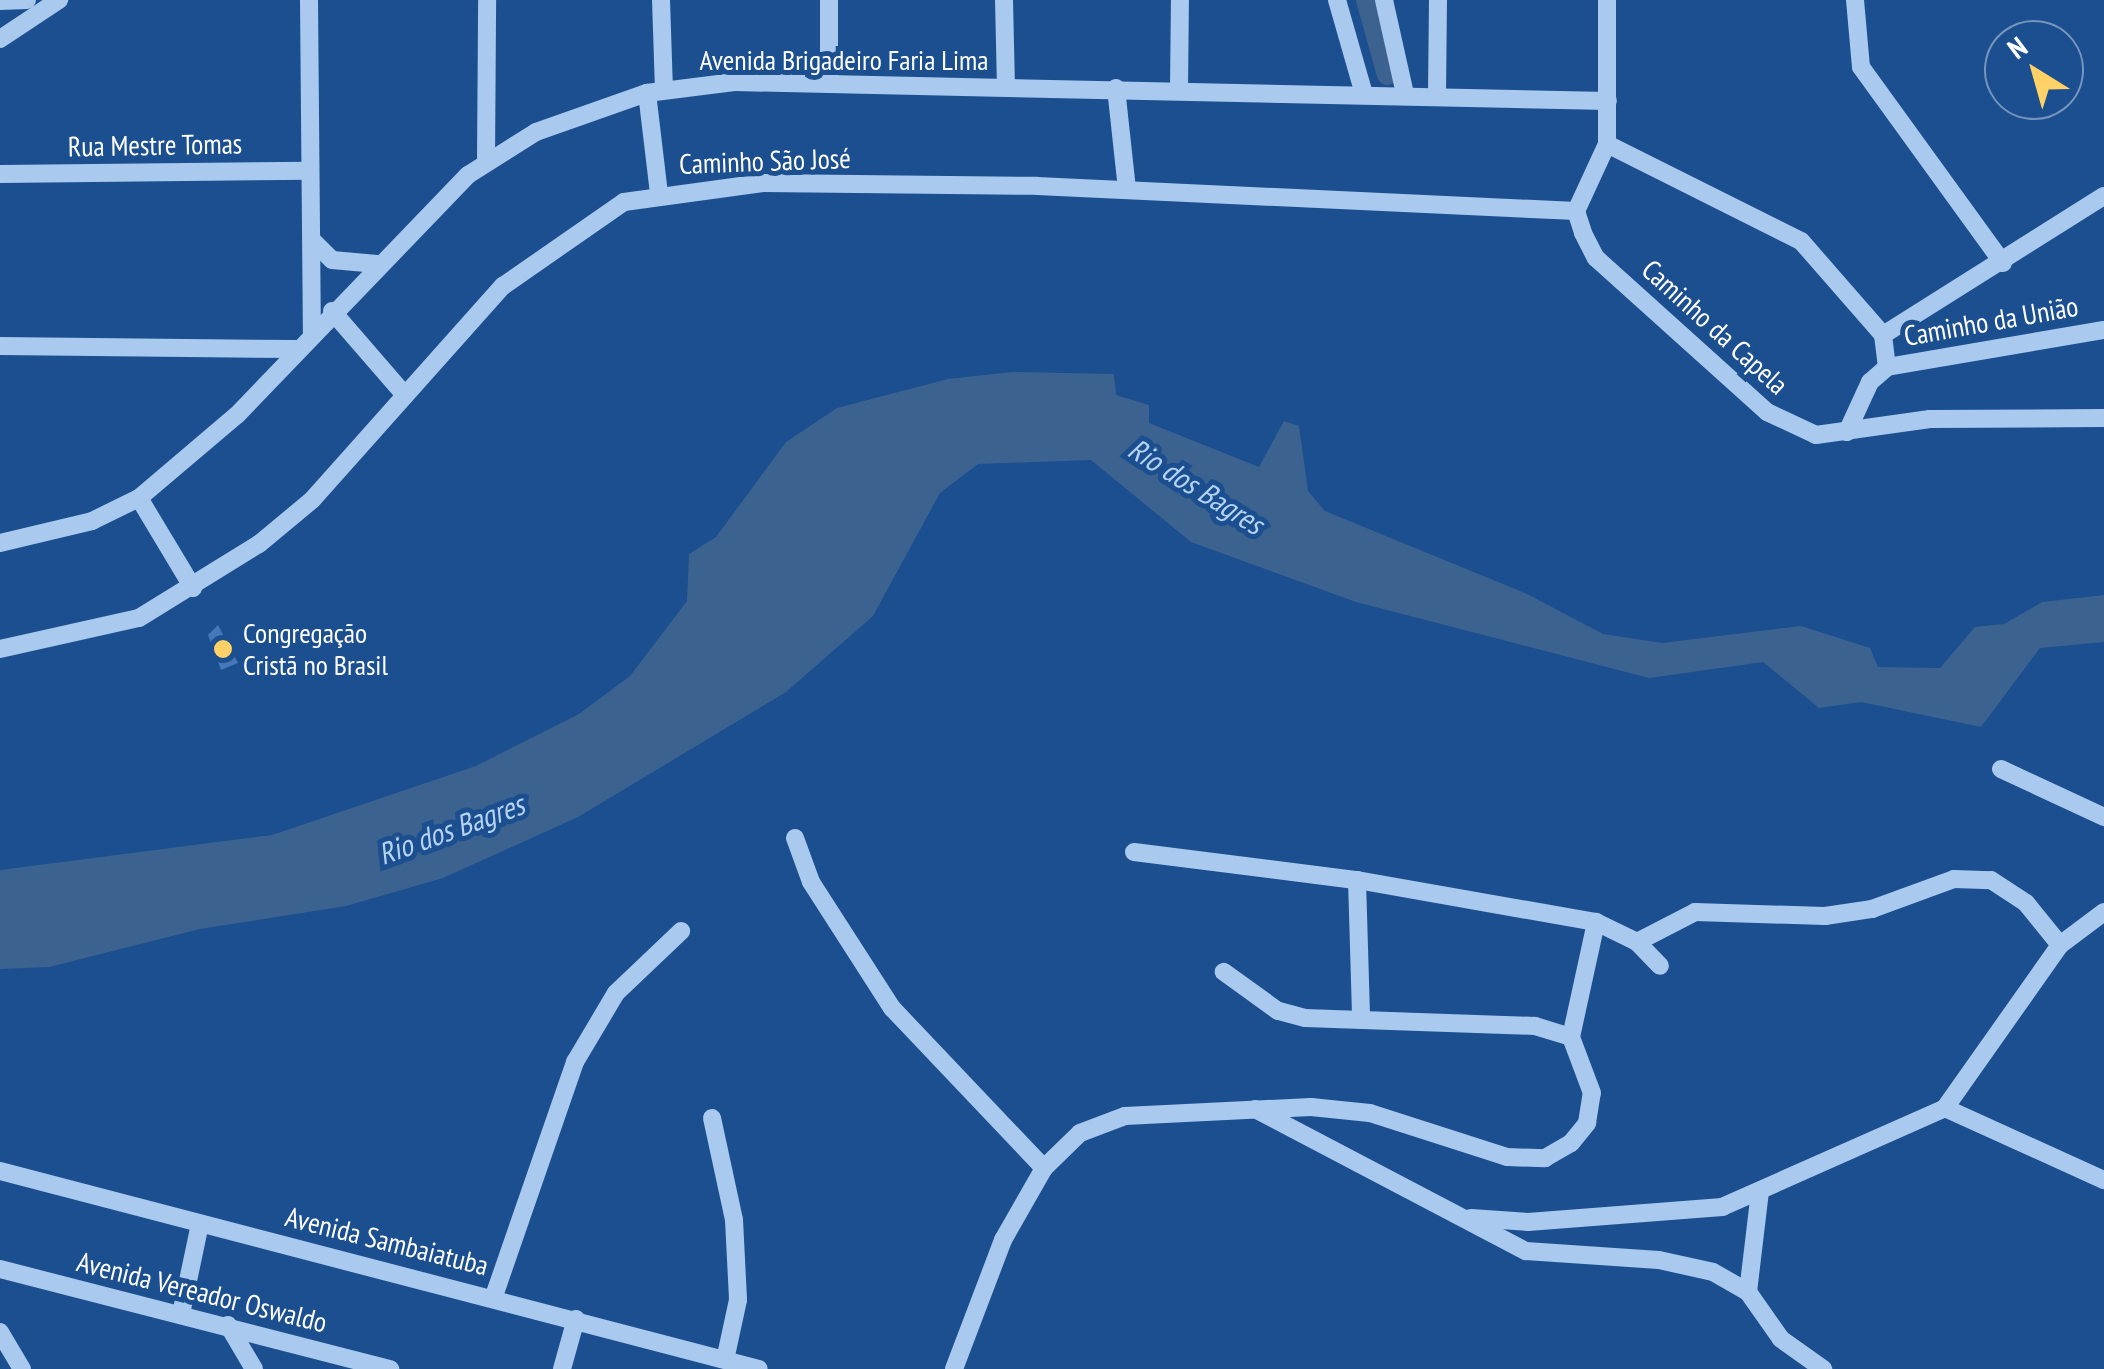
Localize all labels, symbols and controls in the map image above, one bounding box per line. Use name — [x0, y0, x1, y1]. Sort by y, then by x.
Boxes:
north arrow — [1984, 20, 2084, 120]
text: N — [2000, 28, 2034, 67]
street label: Avenida Brigadeiro Faria Lima — [700, 43, 988, 77]
street label: Rua Mestre Tomas — [67, 127, 243, 163]
street label: Caminho São José — [679, 141, 851, 181]
street label: Caminho da Capela — [1635, 253, 1795, 401]
street label: Caminho da União — [1901, 289, 2081, 353]
water label: Rio dos Bagres — [1122, 430, 1270, 542]
place label: Congregação Cristã no Brasil — [243, 616, 388, 682]
marker: Congregação Cristã no Brasil — [212, 638, 234, 660]
water label: Rio dos Bagres — [373, 786, 529, 872]
street label: Avenida Sambaiatuba — [282, 1200, 492, 1282]
street label: Avenida Vereador Oswaldo — [73, 1245, 331, 1339]

